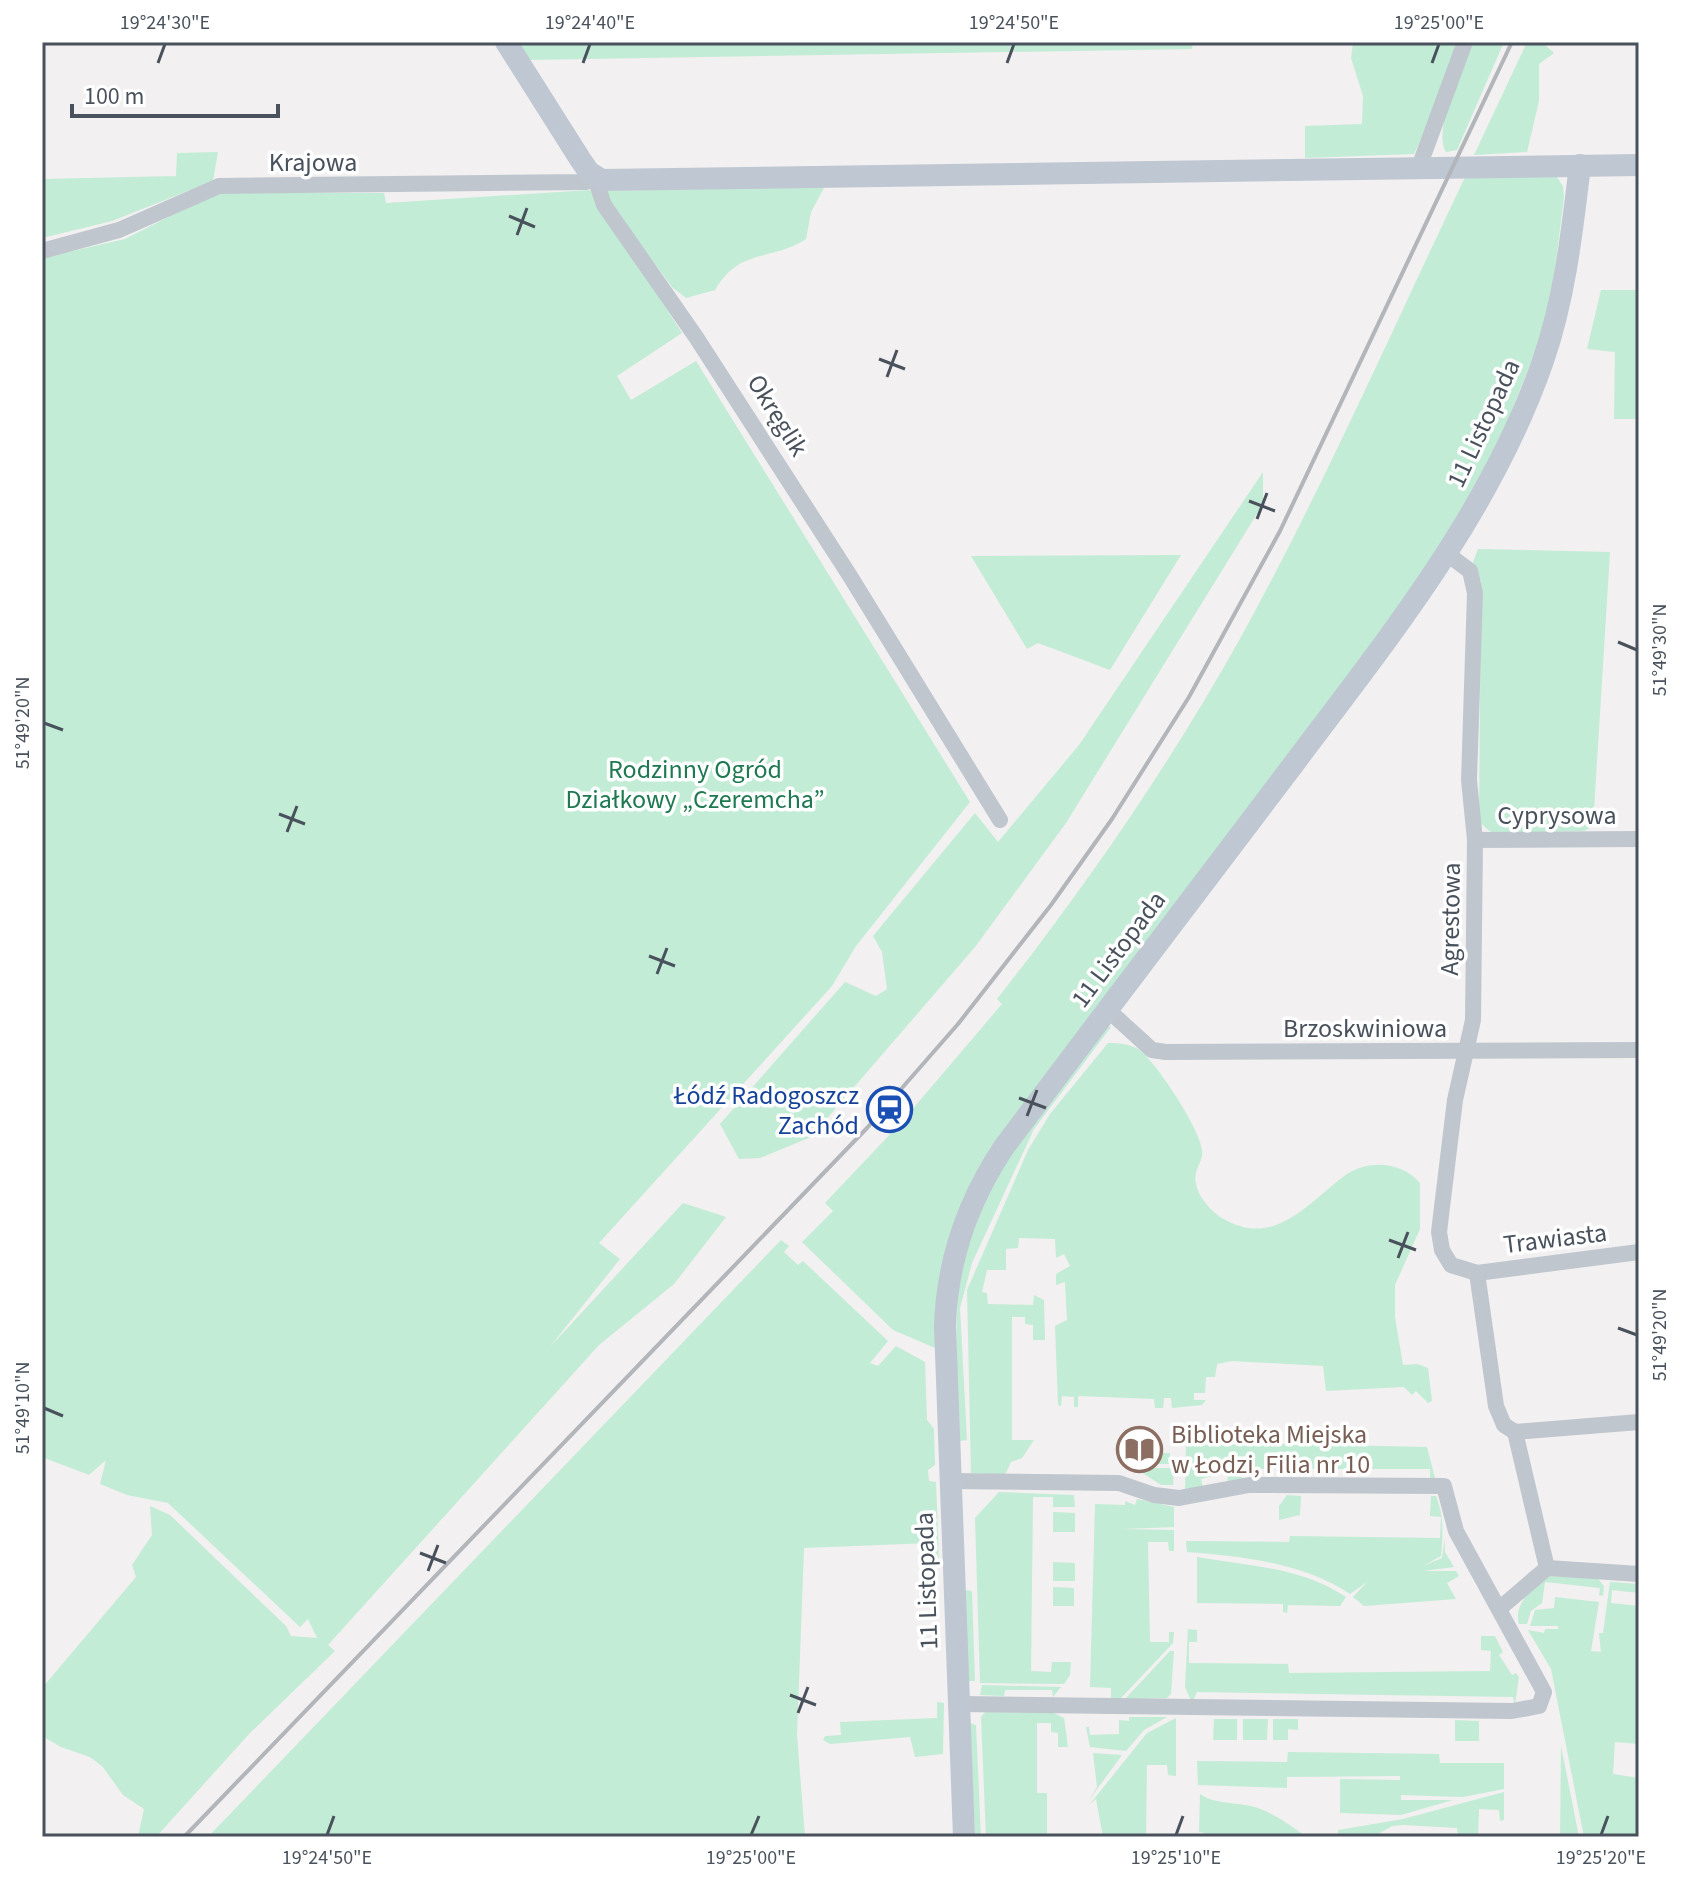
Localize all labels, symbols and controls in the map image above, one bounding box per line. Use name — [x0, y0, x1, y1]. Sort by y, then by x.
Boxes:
text: 19°24'30"E — [120, 9, 210, 37]
text: 19°24'40"E — [545, 9, 635, 37]
text: 19°24'50"E — [969, 9, 1059, 37]
text: 19°25'00"E — [1394, 9, 1484, 37]
scale bar — [72, 68, 278, 118]
text: 100 m — [84, 79, 144, 114]
street label: Krajowa — [269, 144, 357, 181]
street label: 11 Listopada — [1438, 353, 1529, 493]
street label: Okręglik — [738, 367, 817, 464]
text: 51°49'30"N — [1646, 604, 1674, 696]
text: 51°49'20"N — [9, 677, 37, 769]
park label: Rodzinny Ogród Działkowy „Czeremcha” — [565, 751, 825, 818]
street label: Cyprysowa — [1497, 797, 1617, 834]
street label: Agrestowa — [1431, 862, 1470, 976]
street label: 11 Listopada — [1062, 883, 1175, 1015]
street label: Brzoskwiniowa — [1283, 1010, 1447, 1047]
place label: Łódź Radogoszcz Zachód — [673, 1077, 859, 1144]
station icon: Łódź Radogoszcz Zachód — [866, 1086, 914, 1134]
street label: Trawiasta — [1501, 1214, 1609, 1263]
text: 51°49'20"N — [1646, 1289, 1674, 1381]
text: 51°49'10"N — [9, 1362, 37, 1454]
place label: Biblioteka Miejska w Łodzi, Filia nr 10 — [1171, 1416, 1370, 1483]
library icon: Biblioteka Miejska w Łodzi, Filia nr 10 — [1116, 1425, 1164, 1473]
street label: 11 Listopada — [906, 1512, 947, 1650]
text: 19°24'50"E — [282, 1844, 372, 1872]
text: 19°25'00"E — [706, 1844, 796, 1872]
text: 19°25'10"E — [1131, 1844, 1221, 1872]
text: 19°25'20"E — [1556, 1844, 1646, 1872]

